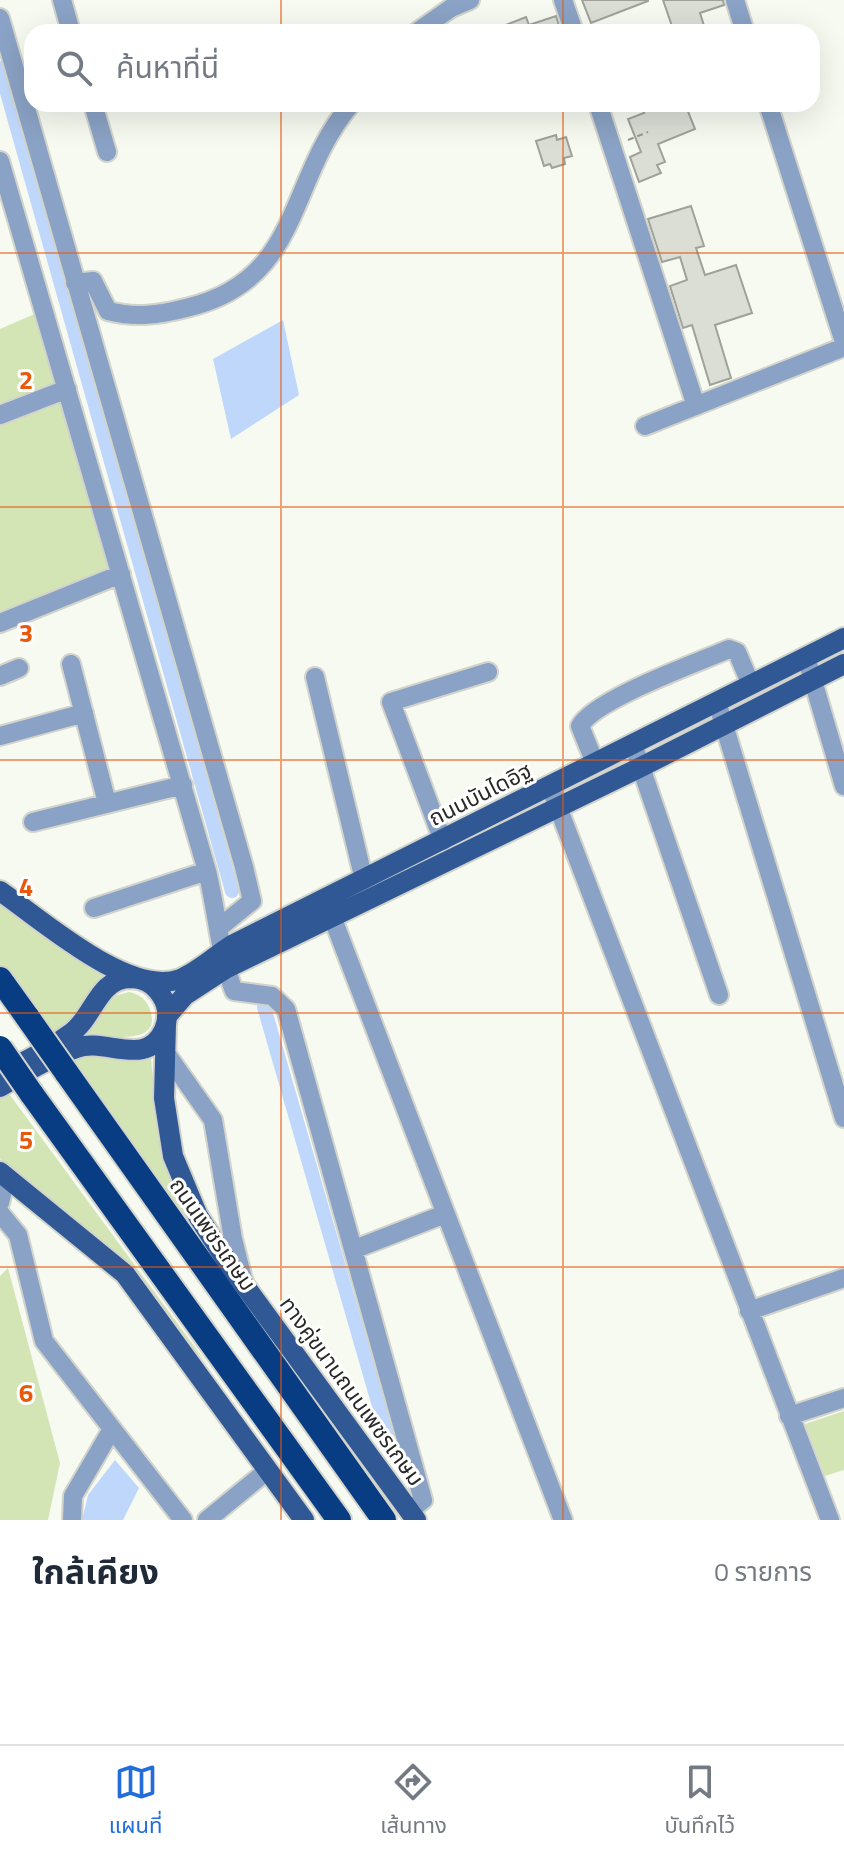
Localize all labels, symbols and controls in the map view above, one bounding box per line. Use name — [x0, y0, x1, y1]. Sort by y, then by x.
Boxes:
search box — [24, 24, 820, 112]
text: ค้นหาที่นี่ — [116, 44, 219, 90]
icon: search — [52, 46, 96, 90]
text: 2 — [19, 360, 33, 399]
text: 3 — [19, 613, 33, 652]
street label: ถนนบันไดอิฐ — [423, 754, 537, 834]
text: 4 — [19, 867, 33, 906]
text: 5 — [19, 1120, 33, 1159]
street label: ถนนเพชรเกษม — [161, 1170, 265, 1298]
street label: ทางคู่ขนานถนนเพชรเกษม — [271, 1289, 433, 1493]
text: 6 — [19, 1373, 33, 1412]
text: ใกล้เคียง — [32, 1545, 159, 1597]
text: 0 รายการ — [714, 1552, 812, 1591]
tab: แผนที่ — [109, 1760, 163, 1843]
tab: เส้นทาง — [380, 1760, 447, 1843]
tab: บันทึกไว้ — [664, 1760, 735, 1843]

